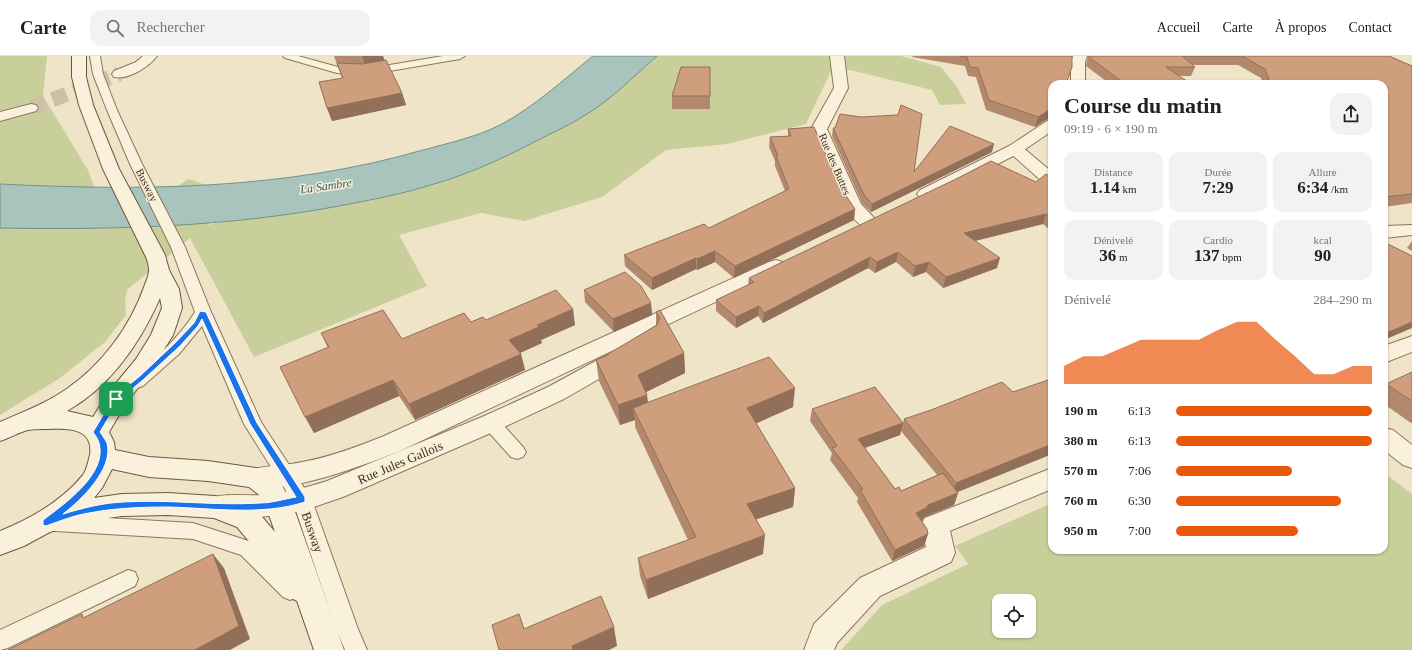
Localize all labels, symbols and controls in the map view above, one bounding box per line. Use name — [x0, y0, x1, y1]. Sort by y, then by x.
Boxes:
search box — [90, 10, 370, 46]
text: Carte — [20, 17, 66, 38]
icon: search — [104, 17, 126, 39]
text: Rechercher — [136, 19, 205, 35]
text: Accueil — [1157, 20, 1200, 35]
text: Carte — [1222, 20, 1253, 35]
text: À propos — [1275, 20, 1326, 35]
text: Contact — [1348, 20, 1392, 35]
text: Course du matin — [1064, 93, 1222, 118]
button: share — [1330, 93, 1372, 135]
text: 09:19 · 6 × 190 m — [1064, 121, 1158, 136]
street label: Rue des Buttes — [817, 131, 853, 197]
street label: Busway — [134, 166, 161, 204]
text: Distance — [1094, 166, 1133, 178]
text: Durée — [1205, 166, 1231, 178]
text: Allure — [1309, 166, 1337, 178]
water label: La Sambre — [298, 175, 353, 197]
text: 1.14 — [1090, 178, 1120, 197]
text: 7:29 — [1202, 178, 1234, 197]
text: 6:34 — [1297, 178, 1328, 197]
text: km — [1120, 183, 1137, 195]
text: /km — [1328, 183, 1348, 195]
text: Dénivelé — [1093, 234, 1133, 246]
text: Cardio — [1203, 234, 1233, 246]
text: kcal — [1313, 234, 1332, 246]
text: 36 — [1099, 246, 1116, 265]
text: 137 — [1194, 246, 1220, 265]
text: 90 — [1314, 246, 1331, 265]
text: m — [1116, 251, 1127, 263]
text: bpm — [1220, 251, 1242, 263]
text: Dénivelé — [1064, 292, 1111, 307]
text: 284–290 m — [1313, 292, 1372, 307]
pin — [99, 382, 133, 416]
icon: arrive — [105, 388, 127, 410]
text: 190 m — [1064, 403, 1098, 418]
text: 6:13 — [1128, 403, 1151, 418]
text: 380 m — [1064, 433, 1098, 448]
text: 6:13 — [1128, 433, 1151, 448]
street label: Rue Jules Gallois — [355, 438, 445, 487]
text: 570 m — [1064, 463, 1098, 478]
text: 7:06 — [1128, 463, 1151, 478]
text: 760 m — [1064, 493, 1098, 508]
text: 6:30 — [1128, 493, 1151, 508]
street label: Busway — [299, 510, 327, 555]
text: 950 m — [1064, 523, 1098, 538]
text: 7:00 — [1128, 523, 1151, 538]
map controls — [992, 594, 1036, 638]
button: locate — [992, 594, 1036, 638]

